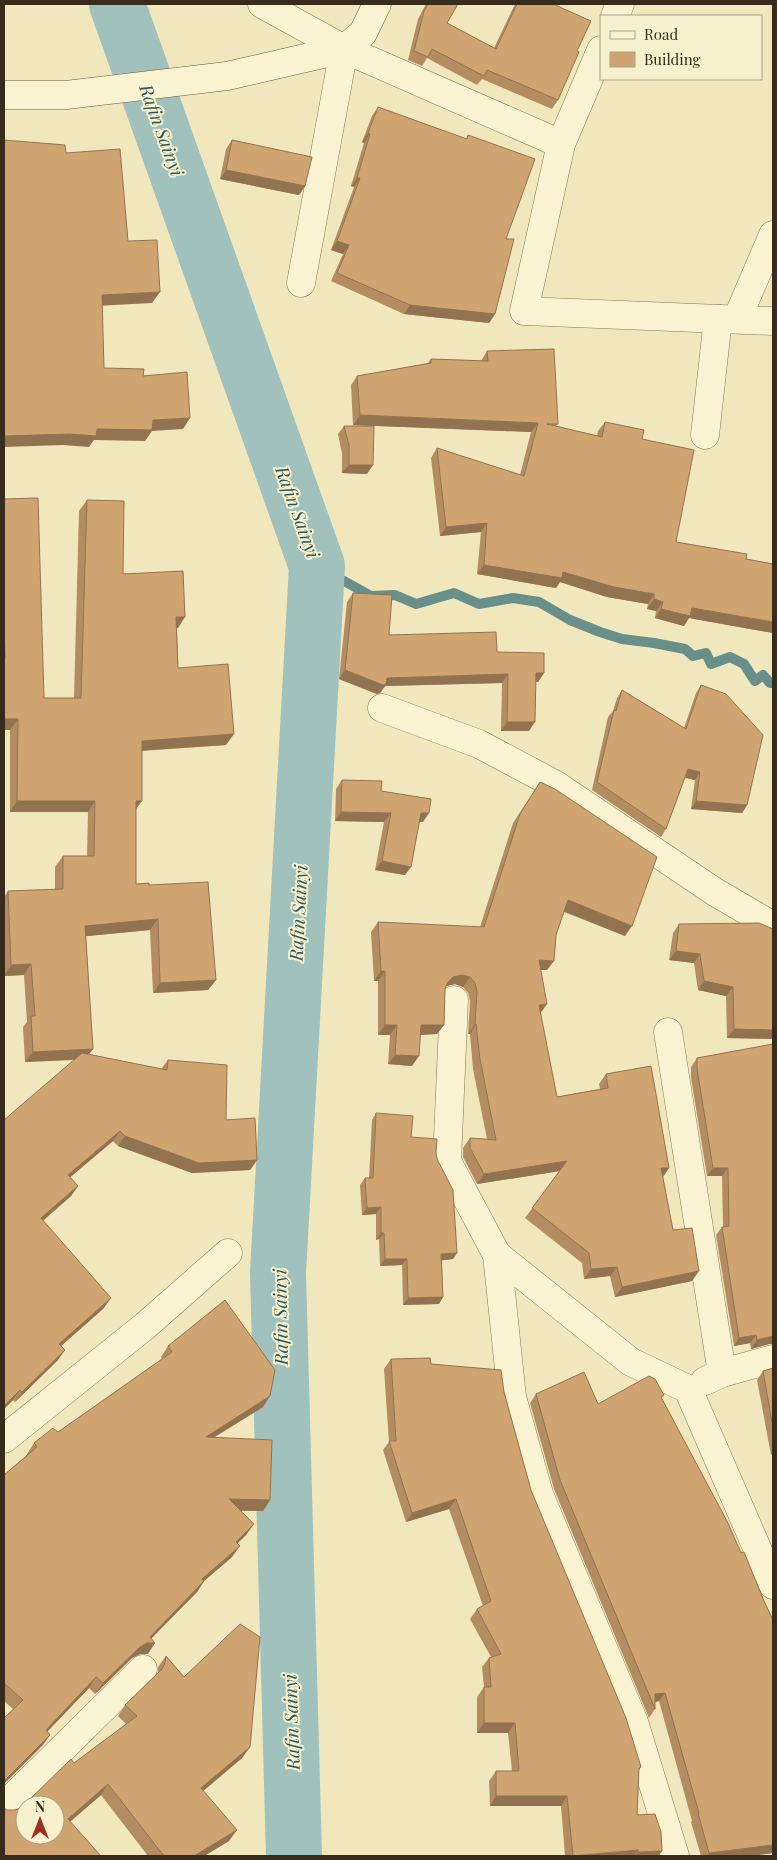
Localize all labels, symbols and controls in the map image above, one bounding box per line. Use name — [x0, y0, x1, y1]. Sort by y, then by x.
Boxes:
legend — [600, 15, 762, 80]
text: Road — [644, 24, 678, 44]
text: Building — [644, 49, 701, 69]
water label: Rafin Sainyi — [134, 80, 190, 180]
water label: Rafin Sainyi — [270, 462, 326, 562]
water label: Rafin Sainyi — [283, 864, 313, 963]
water label: Rafin Sainyi — [267, 1268, 293, 1366]
water label: Rafin Sainyi — [277, 1673, 305, 1771]
north arrow — [15, 1795, 65, 1845]
text: N — [35, 1797, 45, 1816]

